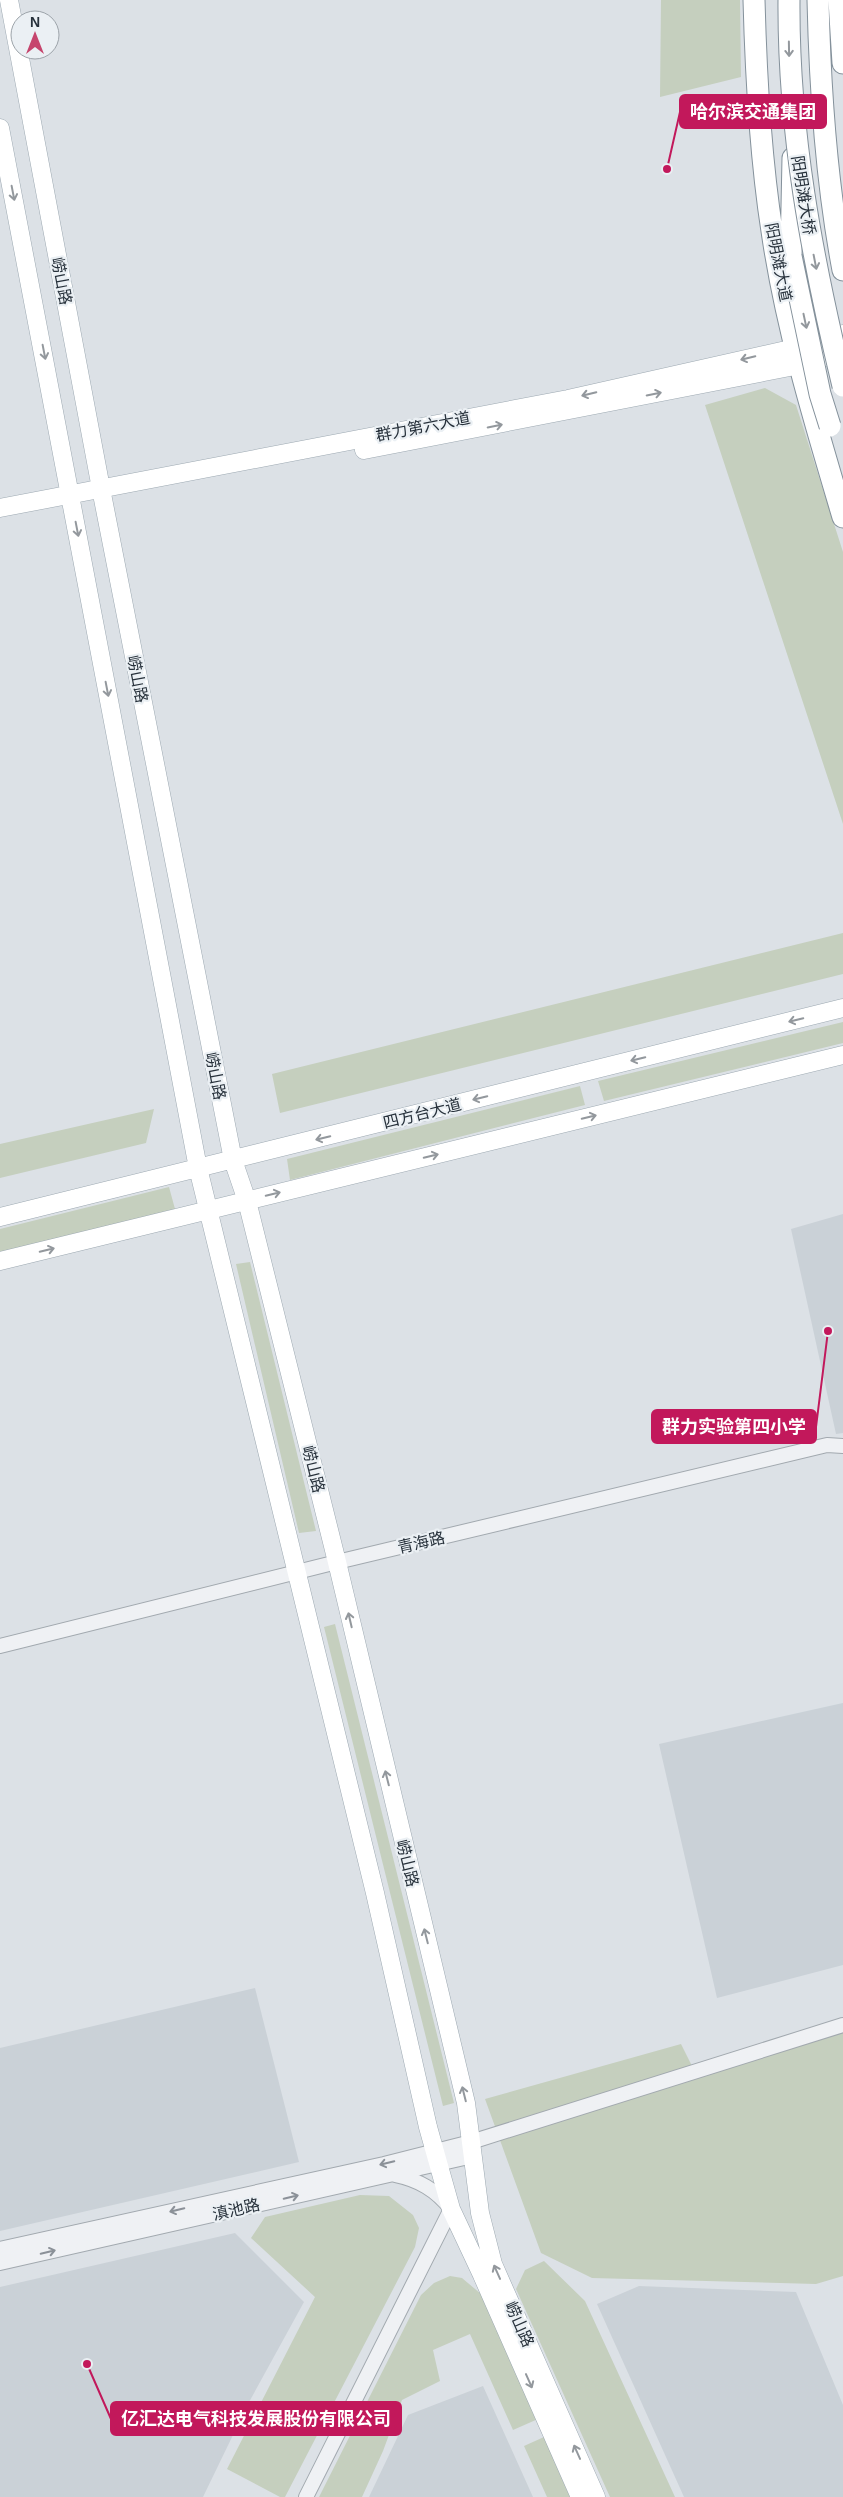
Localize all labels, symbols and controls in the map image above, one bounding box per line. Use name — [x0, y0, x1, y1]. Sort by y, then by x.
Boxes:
north arrow — [10, 10, 60, 60]
text: N — [30, 14, 40, 30]
one-way arrow — [785, 40, 794, 56]
callout: 哈尔滨交通集团 — [680, 95, 826, 128]
text: 哈尔滨交通集团 — [690, 102, 816, 122]
street label: 阳明滩大桥 — [789, 154, 818, 236]
one-way arrow — [8, 185, 18, 201]
street label: 阳明滩大道 — [763, 221, 794, 303]
one-way arrow — [811, 253, 821, 269]
street label: 崂山路 — [49, 256, 74, 306]
one-way arrow — [801, 313, 810, 329]
one-way arrow — [39, 344, 49, 360]
one-way arrow — [740, 354, 756, 364]
one-way arrow — [646, 389, 662, 398]
one-way arrow — [582, 390, 598, 399]
street label: 群力第六大道 — [374, 409, 472, 444]
one-way arrow — [486, 420, 502, 430]
one-way arrow — [73, 521, 83, 537]
street label: 崂山路 — [125, 654, 150, 704]
one-way arrow — [103, 681, 113, 697]
one-way arrow — [788, 1015, 804, 1025]
street label: 崂山路 — [203, 1051, 228, 1101]
one-way arrow — [631, 1055, 647, 1064]
one-way arrow — [473, 1094, 489, 1103]
street label: 四方台大道 — [381, 1096, 463, 1131]
one-way arrow — [580, 1112, 596, 1121]
one-way arrow — [315, 1133, 331, 1143]
one-way arrow — [423, 1151, 439, 1160]
one-way arrow — [265, 1189, 281, 1198]
one-way arrow — [39, 1245, 55, 1254]
callout: 群力实验第四小学 — [652, 1410, 816, 1443]
text: 群力实验第四小学 — [662, 1417, 806, 1437]
street label: 崂山路 — [299, 1444, 328, 1494]
street label: 青海路 — [396, 1529, 446, 1556]
one-way arrow — [345, 1612, 354, 1628]
one-way arrow — [382, 1770, 392, 1786]
street label: 崂山路 — [393, 1838, 422, 1888]
one-way arrow — [421, 1928, 430, 1944]
one-way arrow — [459, 2086, 468, 2102]
one-way arrow — [380, 2159, 396, 2168]
one-way arrow — [283, 2192, 299, 2201]
street label: 滇池路 — [211, 2196, 261, 2223]
one-way arrow — [170, 2206, 186, 2215]
one-way arrow — [39, 2247, 55, 2256]
one-way arrow — [491, 2265, 501, 2280]
street label: 崂山路 — [502, 2299, 537, 2350]
one-way arrow — [525, 2373, 535, 2388]
callout: 亿汇达电气科技发展股份有限公司 — [111, 2402, 401, 2435]
text: 亿汇达电气科技发展股份有限公司 — [121, 2409, 391, 2429]
one-way arrow — [571, 2445, 581, 2460]

